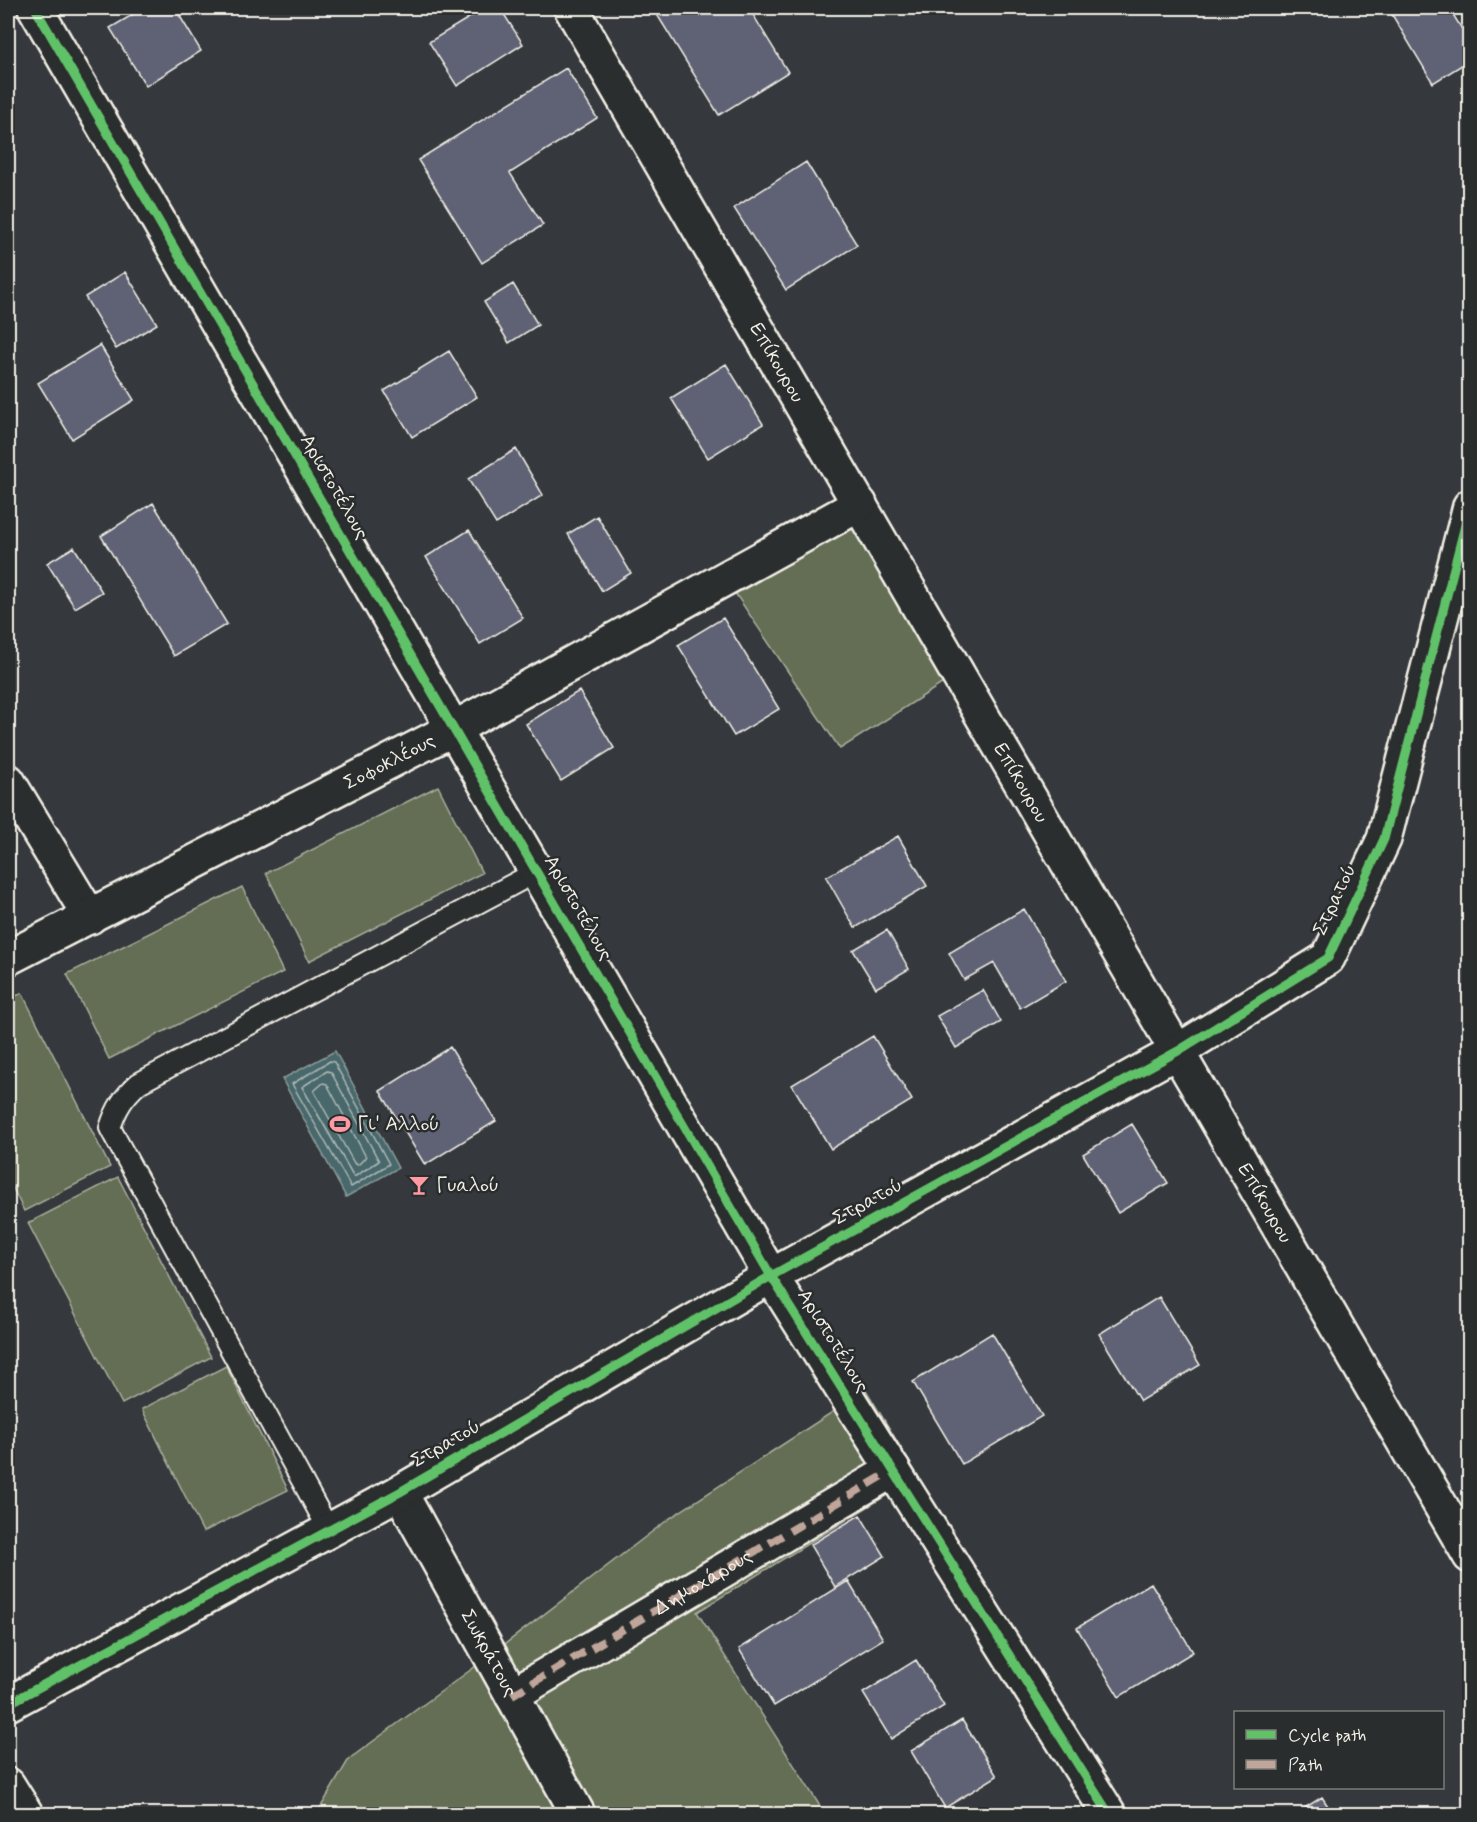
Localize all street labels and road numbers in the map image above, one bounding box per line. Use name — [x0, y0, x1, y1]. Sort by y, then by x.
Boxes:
street label: Επίκουρου — [743, 317, 811, 408]
street label: Αριστοτέλους — [293, 429, 375, 545]
street label: Σοφοκλέους — [339, 727, 440, 796]
street label: Επίκουρου — [987, 738, 1055, 828]
street label: Αριστοτέλους — [537, 850, 619, 966]
street label: Στρατού — [1307, 860, 1363, 940]
street label: Επίκουρου — [1231, 1158, 1299, 1248]
street label: Στρατού — [828, 1172, 908, 1232]
street label: Αριστοτέλους — [790, 1284, 876, 1398]
street label: Στρατού — [406, 1413, 486, 1475]
street label: Δημοχάρους — [649, 1542, 758, 1622]
street label: Σωκράτους — [454, 1605, 524, 1702]

